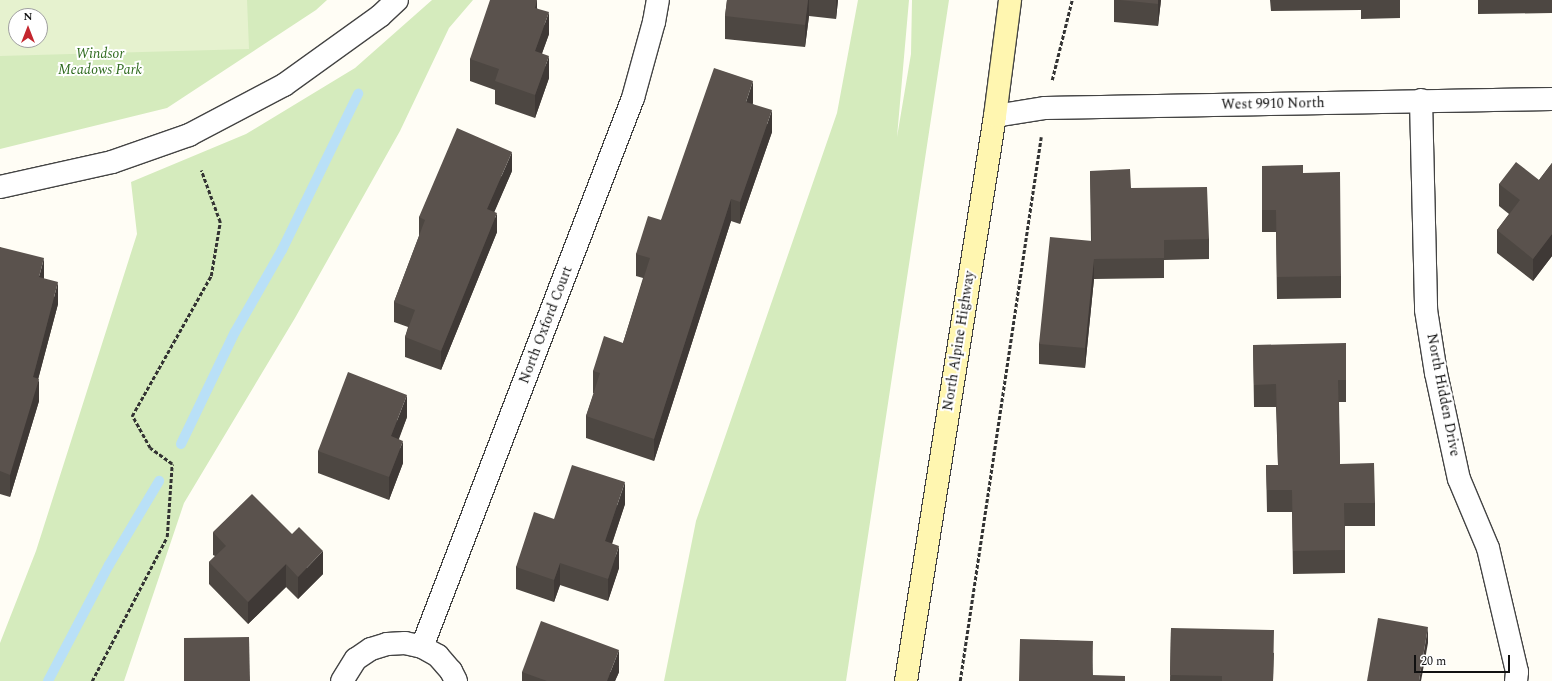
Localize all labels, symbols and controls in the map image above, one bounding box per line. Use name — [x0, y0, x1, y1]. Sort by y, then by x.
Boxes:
north arrow — [8, 8, 48, 48]
text: N — [24, 8, 32, 25]
park label: Windsor Meadows Park — [58, 46, 142, 78]
street label: West 9910 North — [1221, 95, 1325, 113]
street label: North Oxford Court — [516, 264, 576, 386]
street label: North Alpine Highway — [940, 270, 978, 412]
street label: North Hidden Drive — [1423, 332, 1463, 458]
scale bar — [1416, 647, 1512, 673]
text: 20 m — [1421, 652, 1446, 671]

